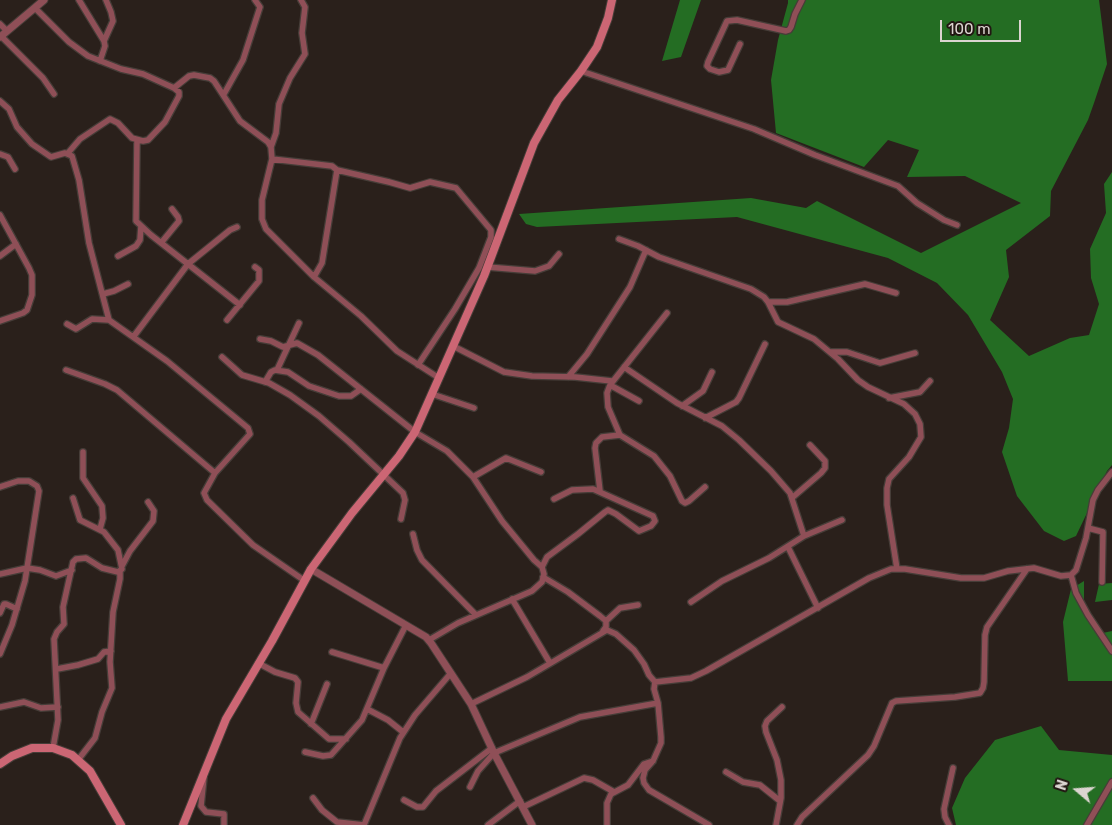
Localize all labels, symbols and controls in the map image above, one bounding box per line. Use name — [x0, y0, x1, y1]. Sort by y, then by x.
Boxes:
scale bar — [942, 10, 1023, 42]
text: 100 m — [948, 20, 990, 38]
north arrow — [1052, 765, 1102, 815]
text: N — [1053, 778, 1072, 793]

